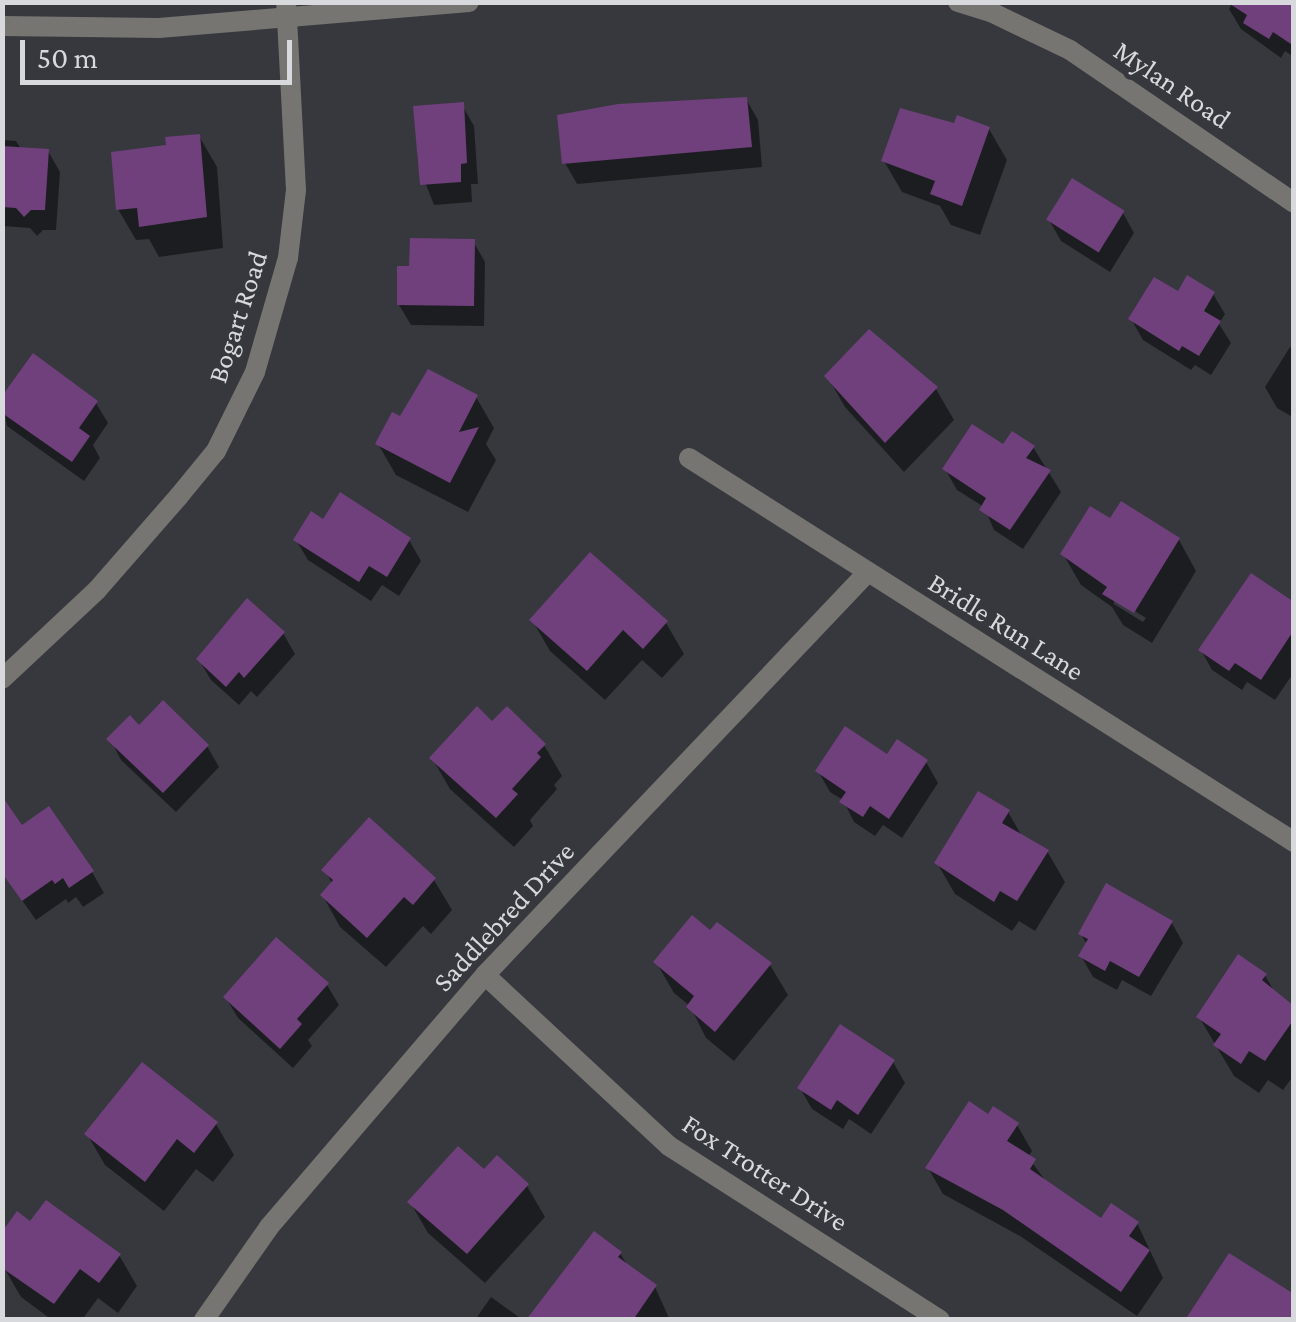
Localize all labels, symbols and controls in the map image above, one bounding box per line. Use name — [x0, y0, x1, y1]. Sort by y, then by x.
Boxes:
scale bar — [25, 20, 298, 82]
street label: Mylan Road — [1107, 34, 1237, 136]
text: 50 m — [37, 41, 98, 74]
street label: Bogart Road — [201, 247, 275, 387]
street label: Bridle Run Lane — [922, 566, 1090, 688]
street label: Saddlebred Drive — [426, 835, 582, 999]
street label: Fox Trotter Drive — [676, 1107, 854, 1239]

